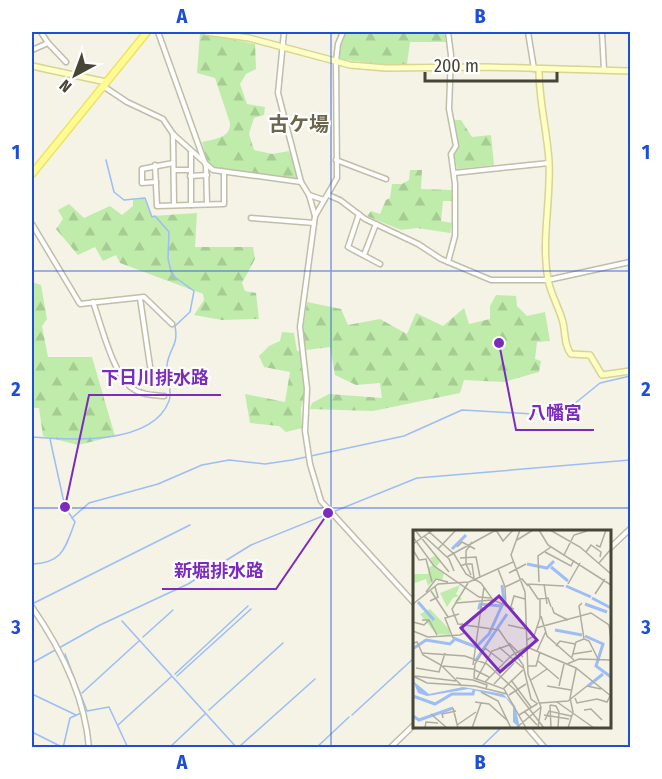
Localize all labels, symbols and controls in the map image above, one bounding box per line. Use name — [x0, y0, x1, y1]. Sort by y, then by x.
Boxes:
text: A — [176, 4, 189, 28]
text: B — [474, 4, 486, 28]
north arrow — [45, 45, 105, 105]
scale bar — [425, 45, 557, 83]
text: 200 m — [434, 55, 479, 77]
text: N — [56, 76, 75, 96]
district label: 古ケ場 — [269, 112, 329, 136]
text: 1 — [12, 140, 20, 164]
text: 1 — [642, 140, 650, 164]
callout: 下日川排水路 — [89, 359, 221, 395]
text: 下日川排水路 — [101, 367, 209, 389]
text: 2 — [10, 377, 21, 401]
text: 2 — [640, 377, 651, 401]
callout: 八幡宮 — [516, 394, 594, 430]
text: 八幡宮 — [528, 402, 582, 424]
inset map — [413, 530, 611, 728]
callout: 新堀排水路 — [162, 553, 276, 589]
text: 新堀排水路 — [174, 560, 264, 582]
text: 3 — [10, 615, 21, 639]
text: 3 — [640, 615, 651, 639]
text: A — [176, 750, 189, 774]
text: B — [474, 750, 486, 774]

